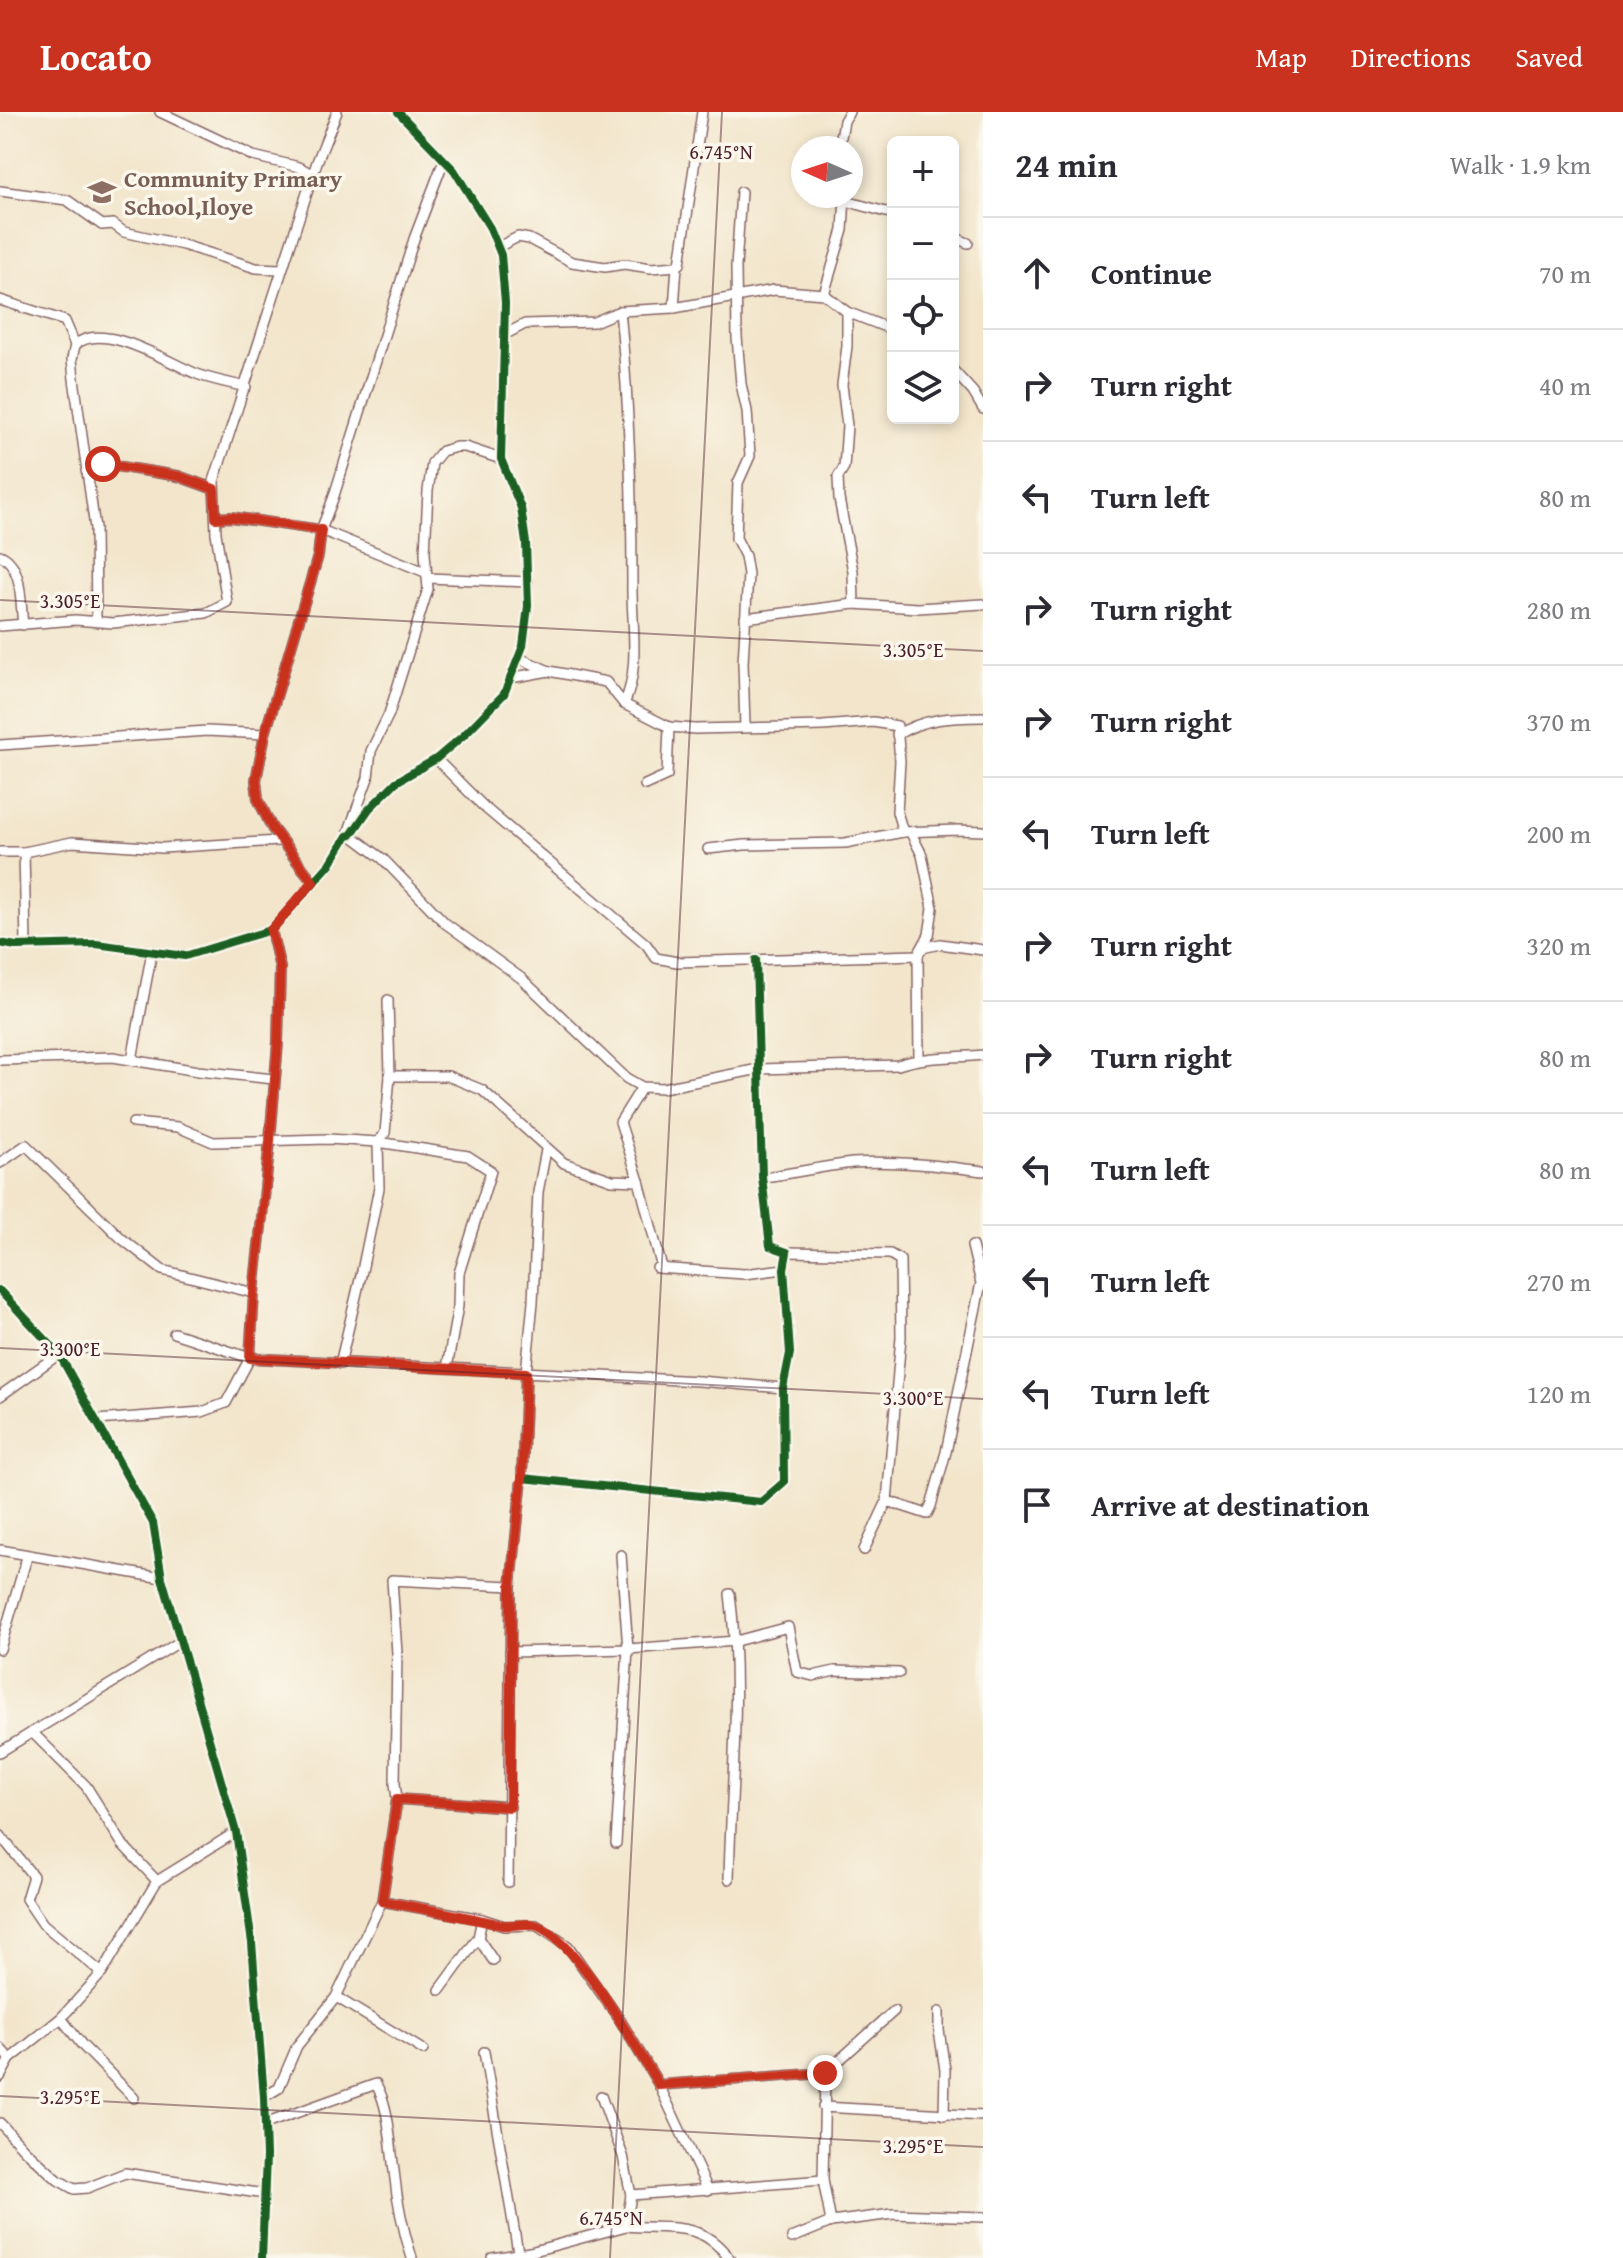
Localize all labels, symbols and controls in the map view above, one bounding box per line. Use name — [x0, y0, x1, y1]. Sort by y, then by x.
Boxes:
text: Locato — [40, 28, 152, 84]
text: Map — [1255, 36, 1307, 77]
text: Directions — [1351, 36, 1471, 77]
text: Saved — [1515, 36, 1583, 77]
north arrow — [791, 136, 863, 208]
map controls — [887, 136, 959, 424]
button: + — [887, 136, 959, 208]
text: 6.745°N — [689, 137, 753, 166]
text: 24 min — [1015, 140, 1117, 189]
text: Walk · 1.9 km — [1450, 145, 1591, 184]
place label: Community Primary School,Iloye — [124, 161, 343, 224]
school or university icon: Community Primary School,Iloye — [87, 177, 117, 207]
button: − — [887, 208, 959, 280]
icon: ahead — [1015, 251, 1059, 295]
text: Continue — [1091, 251, 1212, 295]
text: 70 m — [1539, 254, 1591, 293]
button: locate — [887, 280, 959, 352]
button: layers — [887, 352, 959, 424]
icon: right — [1015, 363, 1059, 407]
text: Turn right — [1091, 363, 1232, 407]
text: 40 m — [1539, 366, 1591, 405]
route start — [85, 446, 121, 482]
icon: left — [1015, 475, 1059, 519]
text: Turn left — [1091, 475, 1210, 519]
text: 80 m — [1539, 478, 1591, 517]
text: 3.305°E — [40, 586, 100, 615]
icon: right — [1015, 587, 1059, 631]
text: Turn right — [1091, 587, 1232, 631]
text: 280 m — [1526, 590, 1591, 629]
text: 3.305°E — [883, 635, 943, 664]
icon: right — [1015, 699, 1059, 743]
text: Turn right — [1091, 699, 1232, 743]
text: 370 m — [1526, 702, 1591, 741]
icon: left — [1015, 811, 1059, 855]
text: Turn left — [1091, 811, 1210, 855]
text: 200 m — [1526, 814, 1591, 853]
icon: right — [1015, 923, 1059, 967]
text: Turn right — [1091, 923, 1232, 967]
text: 320 m — [1526, 926, 1591, 965]
icon: right — [1015, 1035, 1059, 1079]
text: Turn right — [1091, 1035, 1232, 1079]
text: 80 m — [1539, 1038, 1591, 1077]
icon: left — [1015, 1147, 1059, 1191]
text: Turn left — [1091, 1147, 1210, 1191]
text: 80 m — [1539, 1150, 1591, 1189]
icon: left — [1015, 1259, 1059, 1303]
text: Turn left — [1091, 1259, 1210, 1303]
text: 270 m — [1526, 1262, 1591, 1301]
text: 3.300°E — [40, 1334, 100, 1363]
icon: left — [1015, 1371, 1059, 1415]
text: Turn left — [1091, 1371, 1210, 1415]
text: 120 m — [1526, 1374, 1591, 1413]
text: 3.300°E — [883, 1383, 943, 1412]
icon: arrive — [1015, 1483, 1059, 1527]
text: Arrive at destination — [1091, 1483, 1369, 1527]
route end — [807, 2055, 843, 2091]
text: 3.295°E — [40, 2082, 100, 2111]
text: 3.295°E — [883, 2131, 943, 2160]
text: 6.745°N — [579, 2203, 643, 2232]

